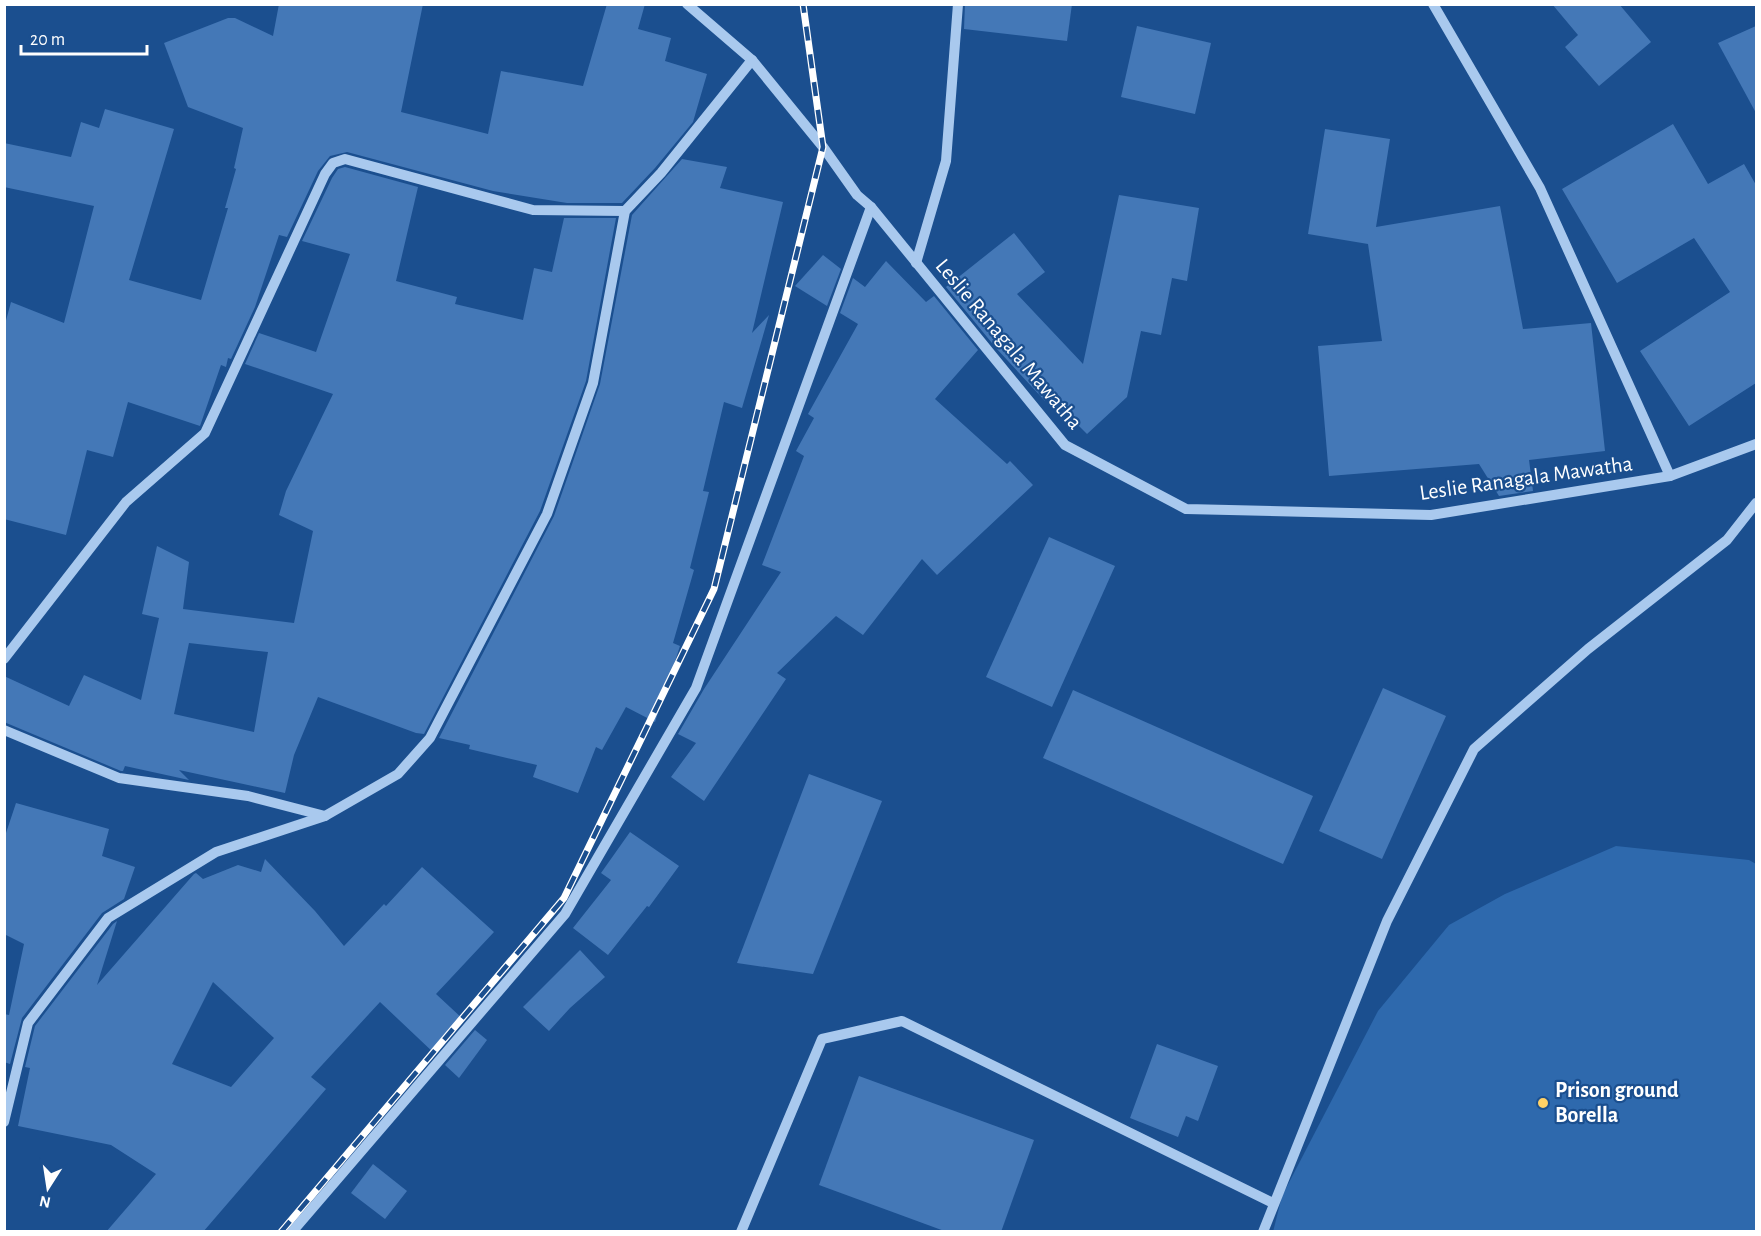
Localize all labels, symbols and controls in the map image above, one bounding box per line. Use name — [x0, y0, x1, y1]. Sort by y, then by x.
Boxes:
scale bar — [21, 18, 147, 56]
text: 20 m — [30, 31, 65, 49]
street label: Leslie Ranagala Mawatha — [931, 255, 1087, 433]
street label: Leslie Ranagala Mawatha — [1418, 452, 1634, 504]
place label: Prison ground Borella — [1555, 1079, 1679, 1126]
marker: Prison ground Borella — [1536, 1096, 1550, 1110]
north arrow — [18, 1158, 78, 1218]
text: N — [38, 1193, 52, 1211]

